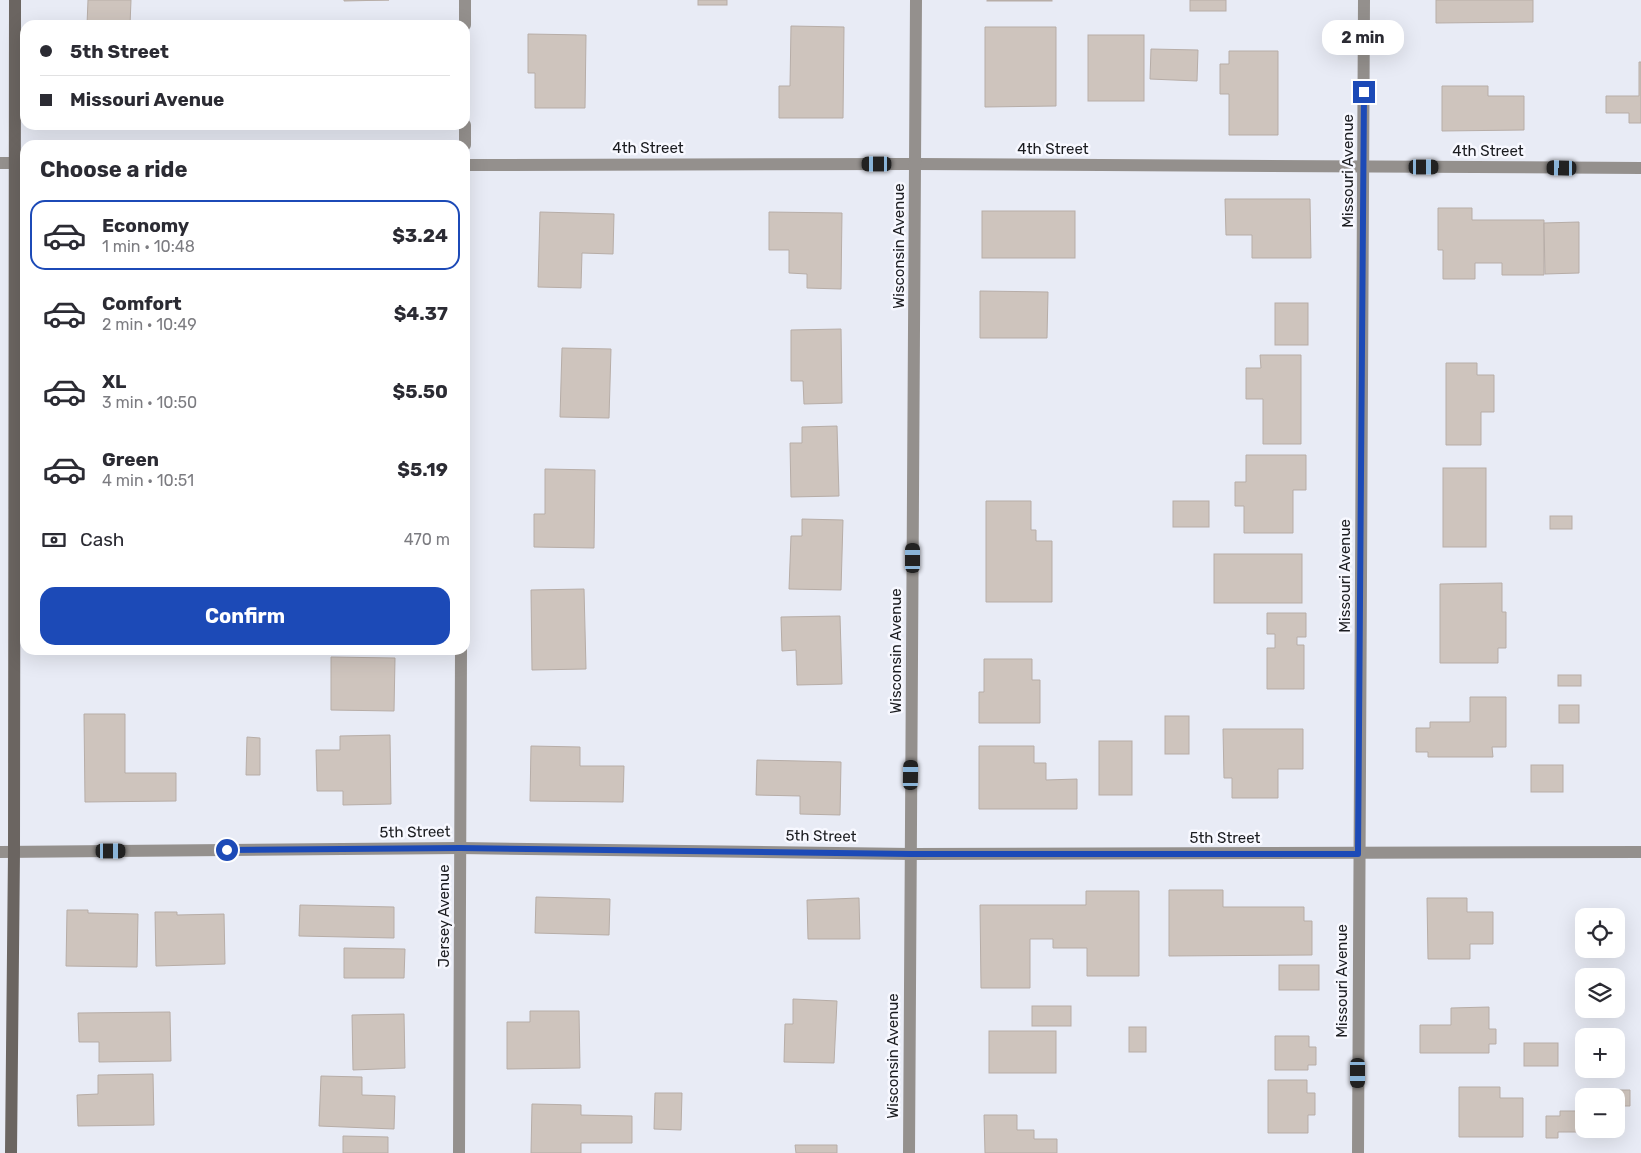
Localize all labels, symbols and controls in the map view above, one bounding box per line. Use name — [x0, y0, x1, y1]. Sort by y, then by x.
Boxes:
callout: 2 min — [1323, 19, 1405, 54]
text: 2 min — [1341, 28, 1385, 47]
text: 5th Street — [70, 40, 169, 63]
route end — [1353, 81, 1375, 103]
text: Missouri Avenue — [70, 88, 224, 111]
street label: Missouri Avenue — [1339, 114, 1357, 228]
street label: 4th Street — [612, 139, 684, 157]
street label: 4th Street — [1017, 140, 1089, 158]
street label: 4th Street — [1452, 142, 1524, 160]
text: Choose a ride — [40, 156, 187, 183]
car — [862, 157, 892, 172]
car — [1409, 160, 1439, 175]
car — [1546, 160, 1577, 176]
street label: Wisconsin Avenue — [890, 183, 908, 309]
icon: car — [42, 213, 87, 258]
text: Economy — [102, 214, 189, 237]
text: $3.24 — [392, 224, 448, 247]
text: 1 min · 10:48 — [102, 237, 195, 256]
icon: car — [42, 291, 87, 336]
text: Comfort — [102, 292, 182, 315]
text: $4.37 — [394, 302, 448, 325]
text: 2 min · 10:49 — [102, 315, 197, 334]
icon: car — [42, 369, 87, 414]
text: XL — [102, 370, 126, 393]
text: $5.50 — [393, 380, 448, 403]
text: 3 min · 10:50 — [102, 393, 197, 412]
icon: car — [42, 447, 87, 492]
text: Green — [102, 448, 159, 471]
text: $5.19 — [397, 458, 448, 481]
text: 4 min · 10:51 — [102, 471, 194, 490]
street label: Missouri Avenue — [1336, 519, 1354, 633]
icon: cash — [40, 526, 68, 554]
text: Cash — [80, 528, 124, 551]
text: 470 m — [404, 530, 450, 549]
car — [905, 543, 920, 573]
button: Confirm — [40, 587, 450, 645]
street label: Wisconsin Avenue — [887, 588, 905, 714]
car — [903, 760, 918, 790]
street label: 5th Street — [379, 822, 451, 842]
street label: 5th Street — [785, 826, 857, 846]
street label: 5th Street — [1190, 829, 1261, 847]
route start — [216, 839, 238, 861]
car — [96, 844, 126, 859]
street label: Jersey Avenue — [435, 864, 453, 968]
map controls — [1575, 908, 1625, 1138]
button: locate — [1575, 908, 1625, 958]
street label: Missouri Avenue — [1333, 924, 1351, 1038]
button: layers — [1575, 968, 1625, 1018]
street label: Wisconsin Avenue — [884, 993, 902, 1119]
button: + — [1575, 1028, 1625, 1078]
car — [1350, 1058, 1365, 1088]
button: − — [1575, 1088, 1625, 1138]

